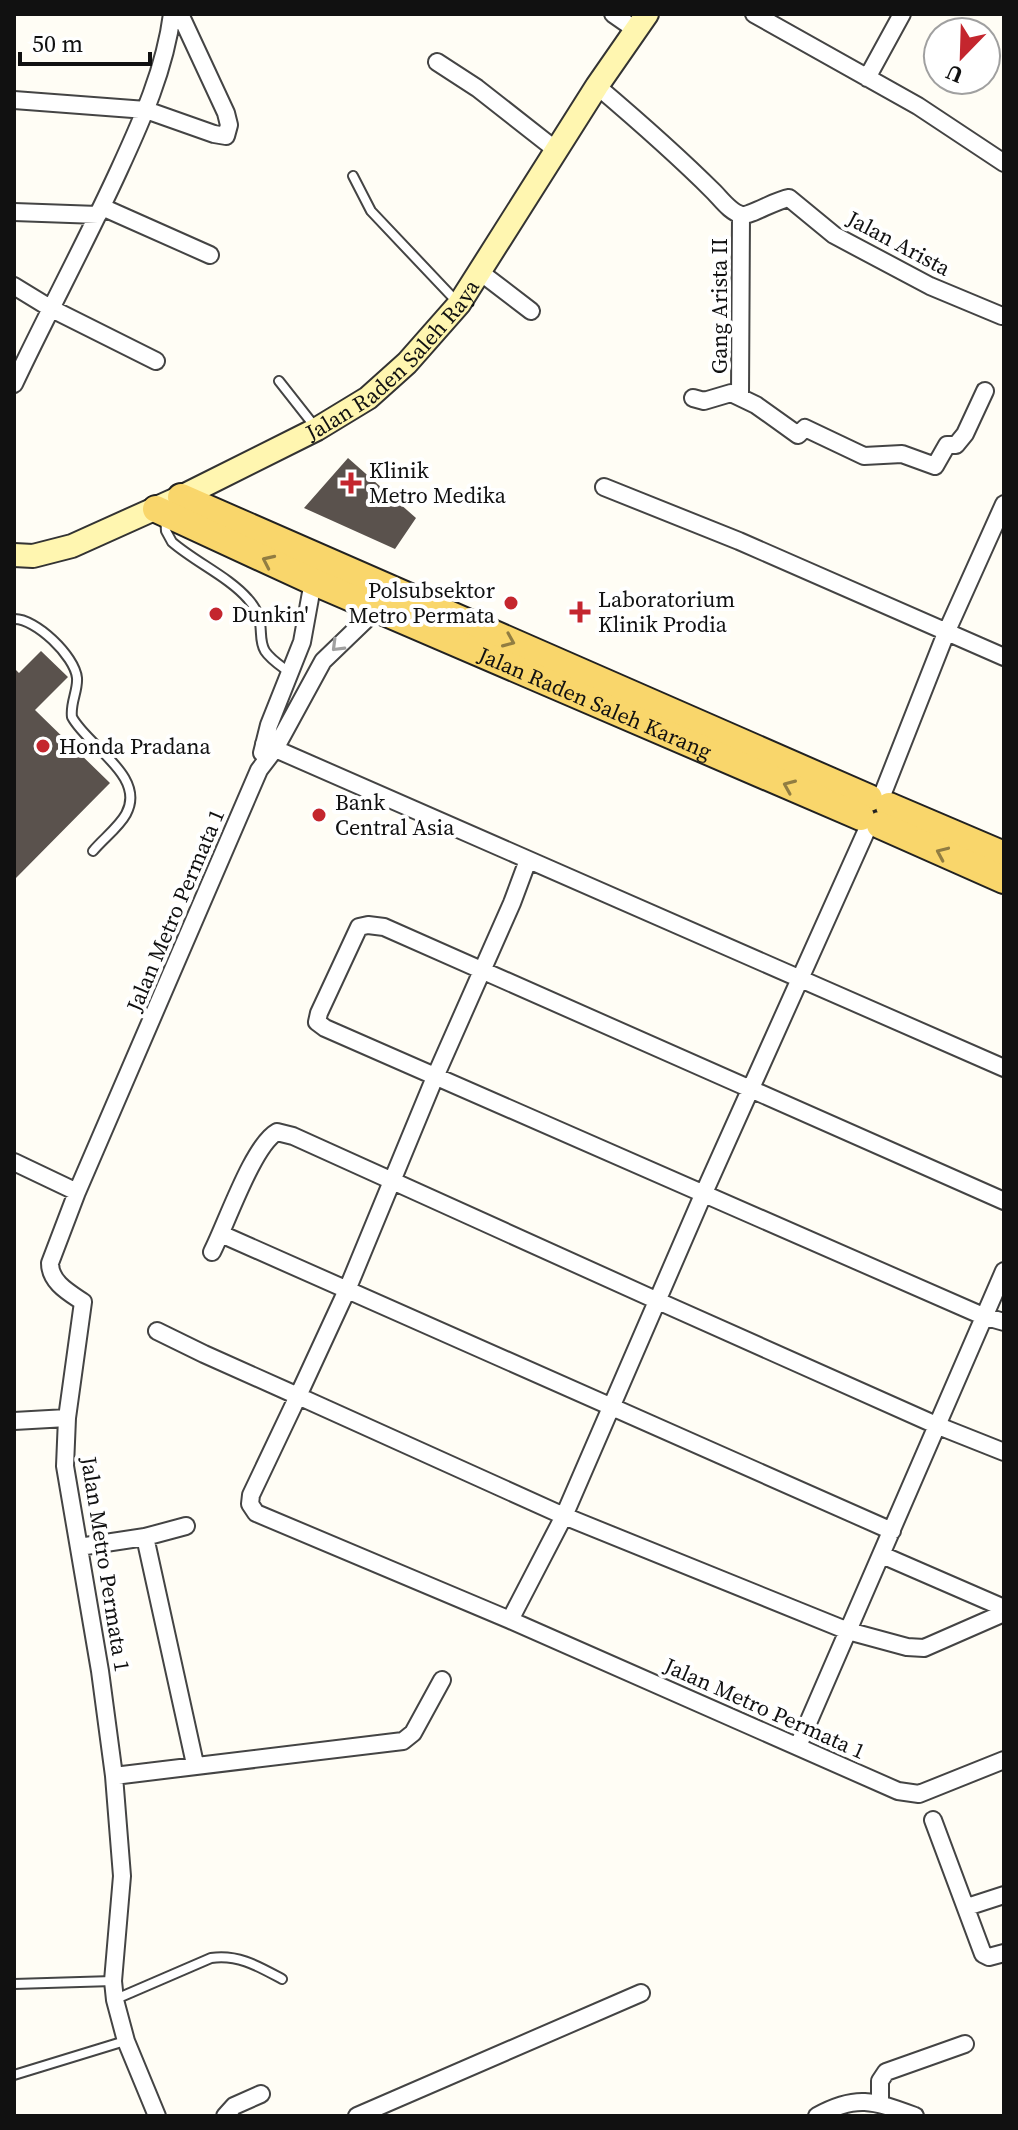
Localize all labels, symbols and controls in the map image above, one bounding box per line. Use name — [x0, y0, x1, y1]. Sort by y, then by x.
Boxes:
scale bar — [20, 16, 150, 66]
north arrow — [922, 16, 1002, 96]
text: 50 m — [32, 27, 83, 60]
text: U — [941, 57, 967, 91]
street label: Jalan Arista — [841, 203, 957, 283]
street label: Gang Arista II — [704, 238, 734, 374]
street label: Jalan Raden Saleh Raya — [300, 273, 486, 448]
place label: Klinik Metro Medika — [369, 455, 507, 510]
marker: Klinik Metro Medika — [340, 472, 362, 494]
one-way arrow — [262, 555, 276, 571]
place label: Polsubsektor Metro Permata — [349, 575, 496, 630]
place label: Laboratorium Klinik Prodia — [598, 584, 735, 639]
marker: Polsubsektor Metro Permata — [502, 594, 520, 612]
place label: Dunkin' — [232, 599, 309, 629]
marker: Laboratorium Klinik Prodia — [569, 601, 591, 623]
marker: Dunkin' — [207, 605, 225, 623]
one-way arrow — [501, 632, 515, 648]
one-way arrow — [332, 637, 346, 652]
street label: Jalan Raden Saleh Karang — [473, 639, 717, 766]
place label: Honda Pradana — [59, 731, 212, 761]
marker: Honda Pradana — [34, 737, 52, 755]
one-way arrow — [783, 780, 797, 796]
place label: Bank Central Asia — [335, 787, 455, 842]
street label: Jalan Metro Permata 1 — [118, 804, 231, 1017]
marker: Bank Central Asia — [310, 806, 328, 824]
one-way arrow — [936, 846, 950, 862]
street label: Jalan Metro Permata 1 — [74, 1453, 138, 1674]
street label: Jalan Metro Permata 1 — [659, 1650, 870, 1766]

